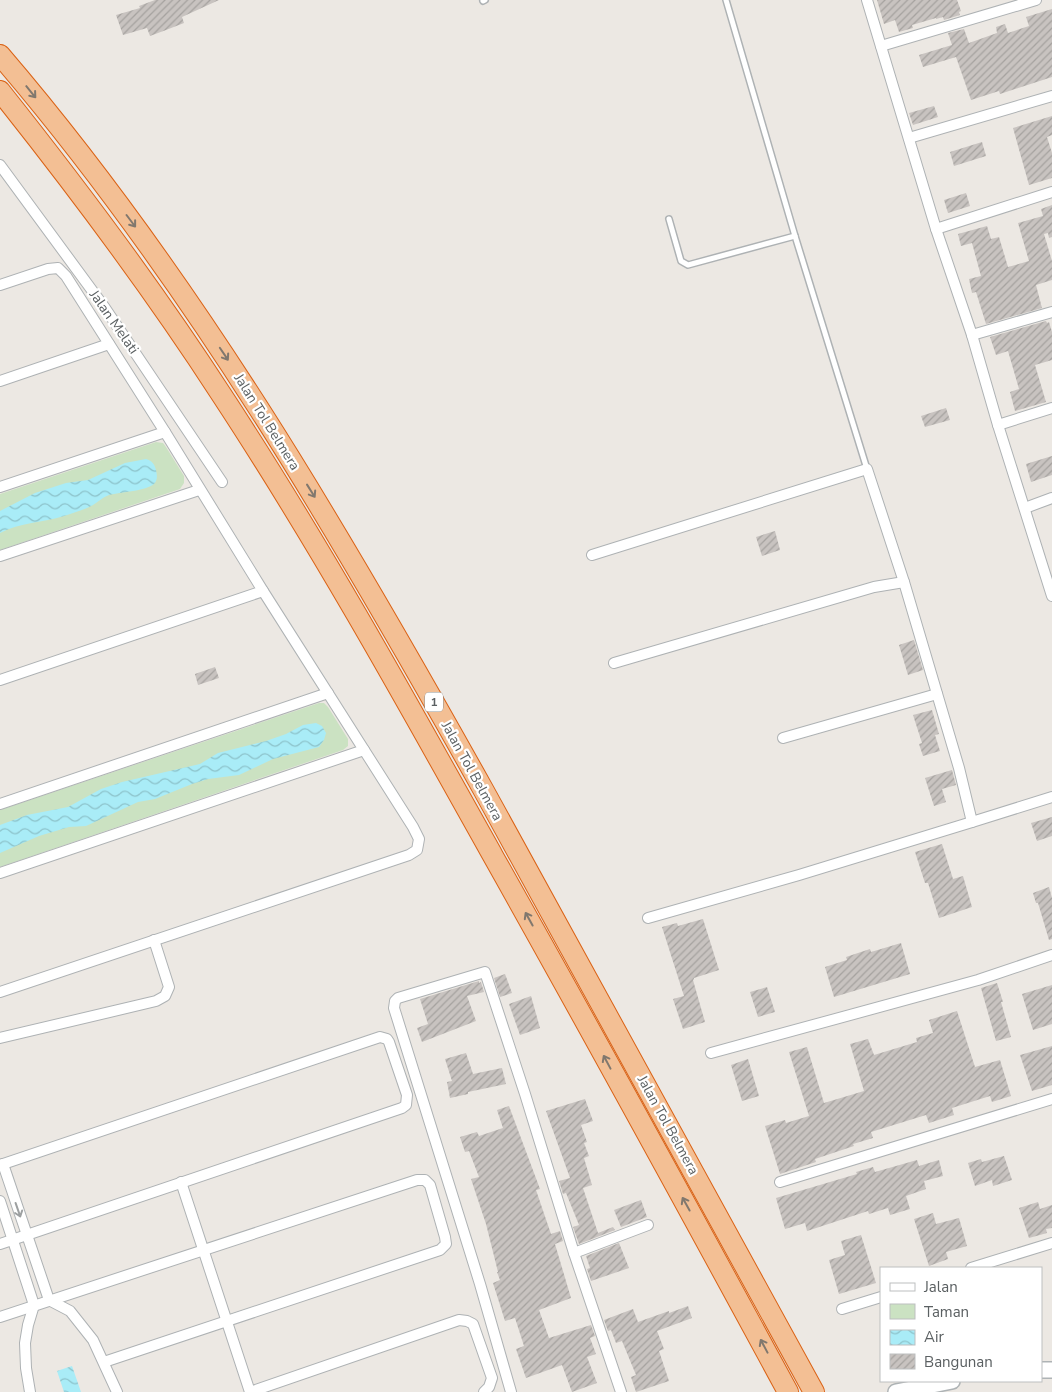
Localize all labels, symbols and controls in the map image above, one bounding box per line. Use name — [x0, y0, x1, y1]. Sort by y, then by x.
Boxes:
one-way arrow — [26, 86, 37, 99]
one-way arrow — [125, 214, 136, 227]
street label: Jalan Melati — [84, 285, 143, 358]
one-way arrow — [218, 347, 229, 361]
street label: Jalan Tol Belmera — [229, 369, 304, 474]
one-way arrow — [306, 484, 316, 498]
road number: 1 — [425, 692, 443, 712]
street label: Jalan Tol Belmera — [436, 717, 507, 824]
one-way arrow — [523, 913, 533, 927]
one-way arrow — [602, 1054, 612, 1069]
street label: Jalan Tol Belmera — [632, 1071, 703, 1178]
one-way arrow — [680, 1197, 690, 1211]
one-way arrow — [14, 1202, 24, 1218]
legend — [880, 1267, 1042, 1382]
text: Jalan — [923, 1277, 958, 1297]
text: Taman — [924, 1302, 969, 1322]
text: Air — [924, 1327, 944, 1347]
one-way arrow — [759, 1339, 769, 1354]
text: Bangunan — [924, 1352, 993, 1372]

